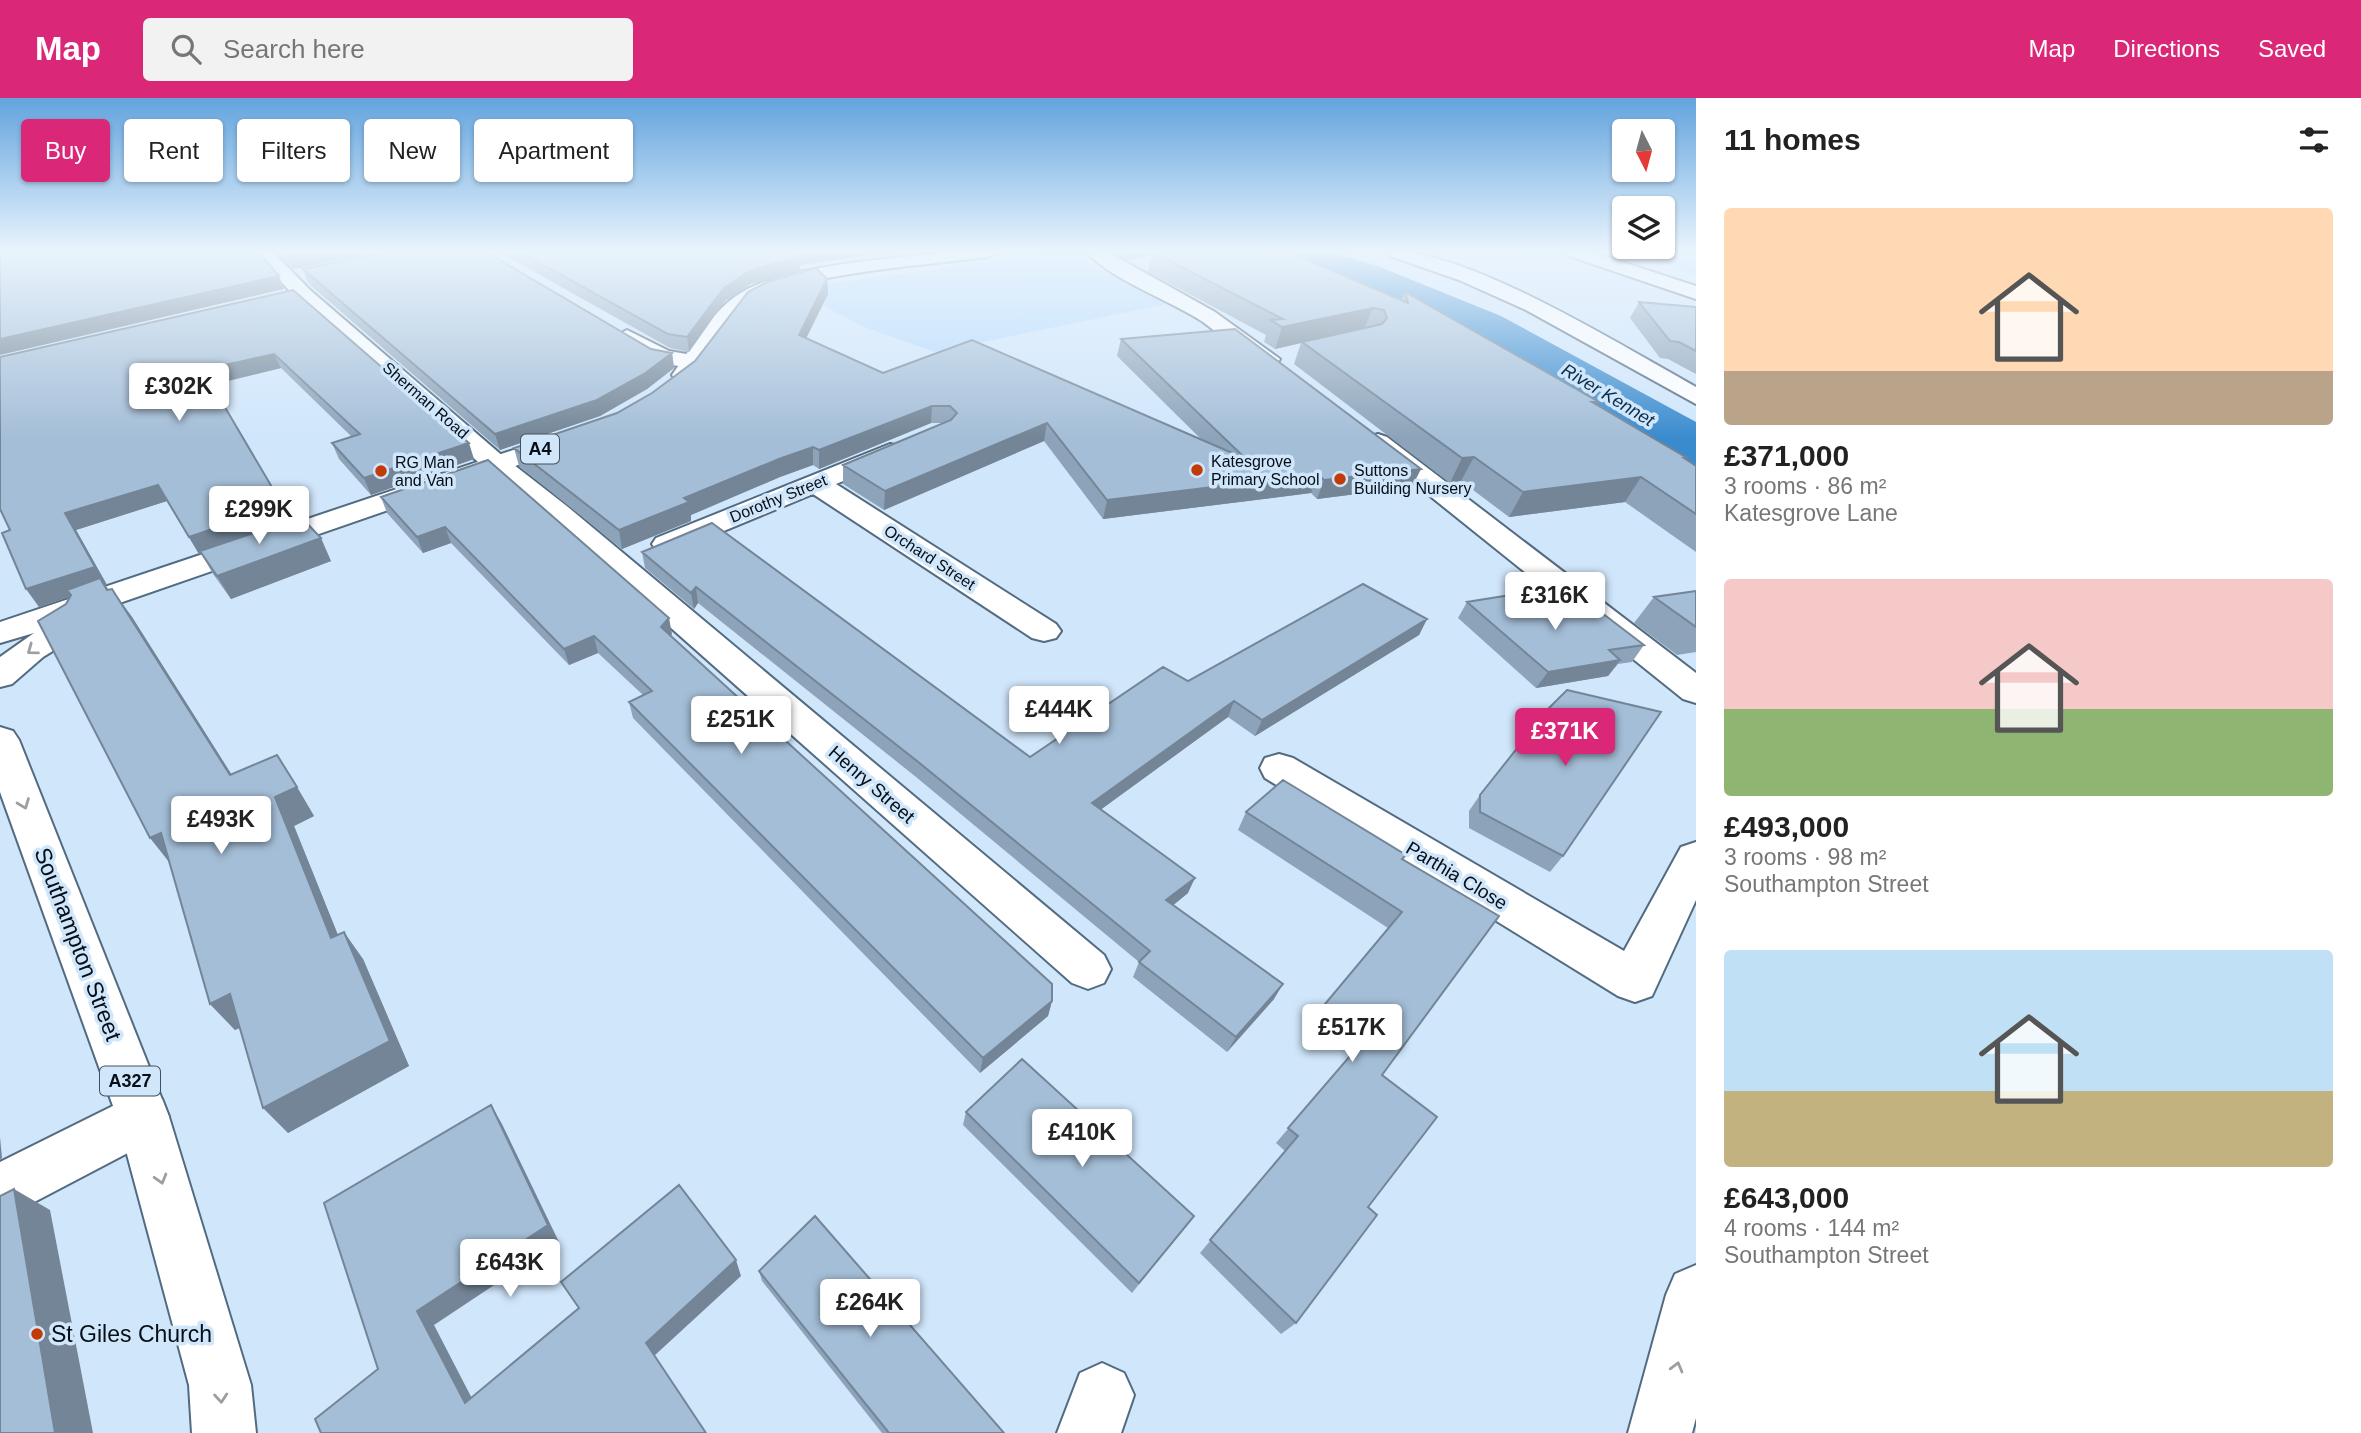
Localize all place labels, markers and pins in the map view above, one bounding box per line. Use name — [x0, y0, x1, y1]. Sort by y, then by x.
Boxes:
pin: £302K — [130, 364, 228, 423]
place label: Katesgrove Primary School — [1211, 453, 1319, 488]
place label: RG Man and Van — [395, 454, 455, 489]
marker: Katesgrove Primary School — [1189, 462, 1205, 478]
place label: Suttons Building Nursery — [1354, 462, 1471, 497]
marker: RG Man and Van — [373, 463, 389, 479]
marker: Suttons Building Nursery — [1332, 471, 1348, 487]
pin: £299K — [210, 486, 308, 546]
pin: £316K — [1506, 573, 1604, 632]
pin: £444K — [1010, 686, 1108, 746]
pin: £251K — [692, 696, 790, 756]
pin: £371K — [1516, 708, 1614, 768]
pin: £493K — [172, 796, 270, 856]
pin: £517K — [1303, 1004, 1401, 1064]
pin: £410K — [1033, 1110, 1131, 1169]
pin: £643K — [461, 1240, 559, 1299]
pin: £264K — [821, 1280, 919, 1339]
place label: St Giles Church — [51, 1321, 212, 1347]
marker: St Giles Church — [29, 1326, 45, 1342]

